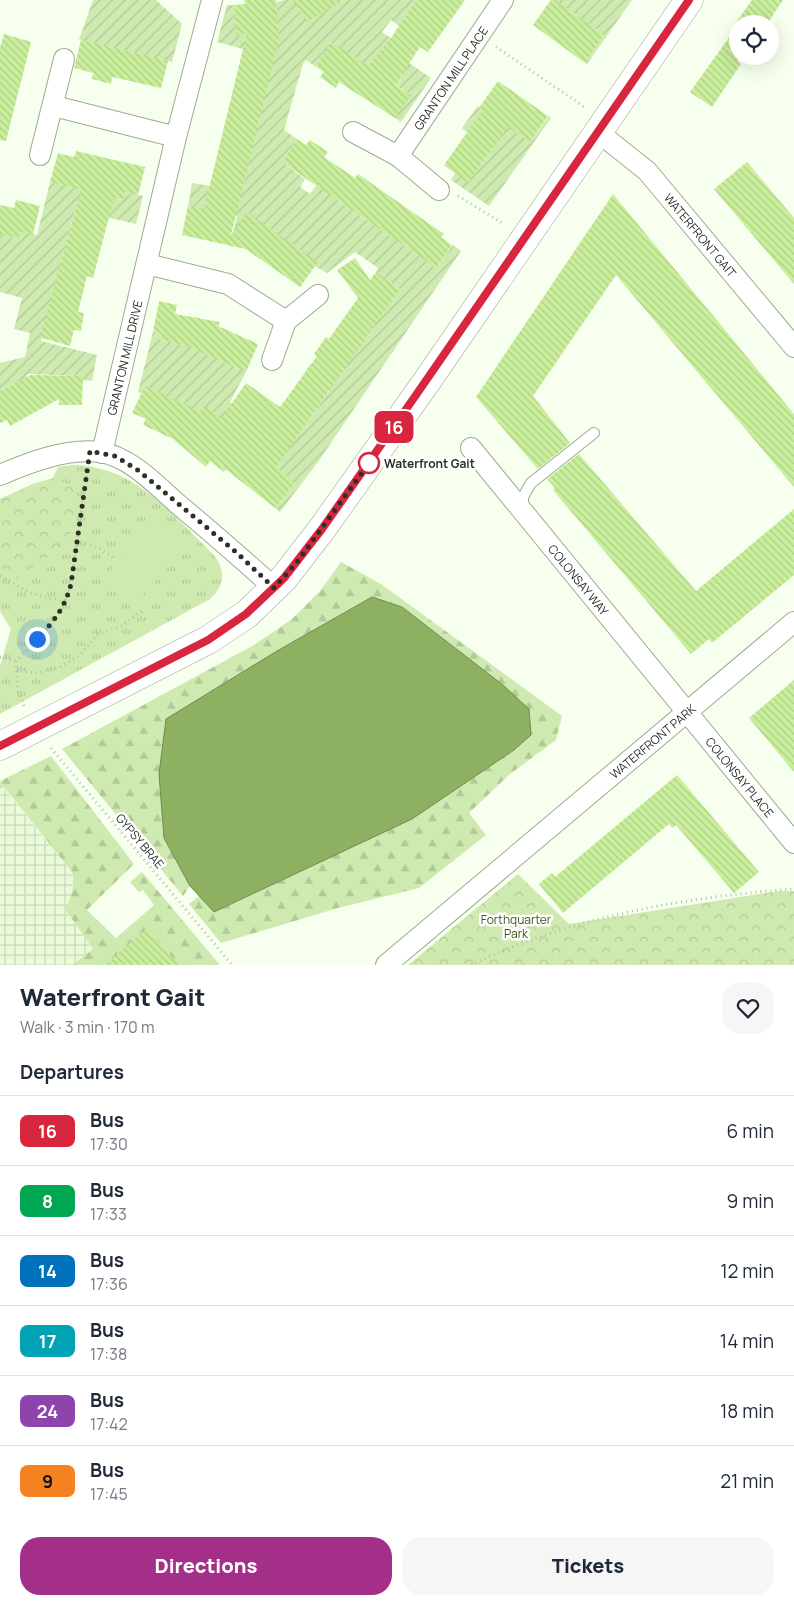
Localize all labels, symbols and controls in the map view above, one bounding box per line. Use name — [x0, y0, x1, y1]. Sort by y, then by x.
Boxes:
map controls — [729, 15, 779, 65]
button: locate — [729, 15, 779, 65]
street label: GRANTON MILL PLACE — [410, 23, 492, 133]
street label: WATERFRONT GAIT — [660, 189, 741, 281]
street label: GRANTON MILL DRIVE — [103, 298, 146, 417]
line badge: 16 — [372, 411, 416, 443]
text: 16 — [384, 415, 404, 439]
marker: Waterfront Gait — [358, 452, 380, 474]
place label: Waterfront Gait — [384, 455, 475, 472]
street label: COLONSAY WAY — [545, 541, 613, 619]
your location — [25, 627, 50, 652]
street label: WATERFRONT PARK — [606, 699, 700, 782]
street label: COLONSAY PLACE — [702, 733, 778, 821]
street label: GYPSY BRAE — [112, 810, 168, 872]
park label: Forthquarter Park — [481, 911, 552, 942]
text: Waterfront Gait — [20, 980, 205, 1013]
button: heart — [722, 982, 774, 1034]
text: Walk · 3 min · 170 m — [20, 1016, 155, 1038]
text: Departures — [20, 1059, 124, 1085]
text: Bus — [90, 1107, 124, 1133]
text: 6 min — [727, 1118, 774, 1144]
text: 16 — [38, 1119, 57, 1143]
text: 17:30 — [90, 1133, 128, 1155]
text: Bus — [90, 1177, 124, 1203]
text: 9 min — [727, 1188, 774, 1214]
text: 8 — [42, 1189, 53, 1213]
text: 17:33 — [90, 1203, 127, 1225]
text: Bus — [90, 1247, 124, 1273]
text: 12 min — [720, 1258, 774, 1284]
text: 14 — [38, 1259, 57, 1283]
text: 17:36 — [90, 1273, 128, 1295]
text: Bus — [90, 1317, 124, 1343]
text: 14 min — [720, 1328, 774, 1354]
text: 17 — [39, 1329, 56, 1353]
text: 17:38 — [90, 1343, 127, 1365]
text: Bus — [90, 1387, 124, 1413]
text: 18 min — [720, 1398, 774, 1424]
text: 24 — [37, 1399, 58, 1423]
text: 17:42 — [90, 1413, 128, 1435]
text: Bus — [90, 1457, 124, 1483]
text: 21 min — [720, 1468, 774, 1494]
text: 9 — [42, 1469, 53, 1493]
text: 17:45 — [90, 1483, 128, 1505]
button: Directions — [20, 1537, 392, 1595]
button: Tickets — [402, 1537, 774, 1595]

